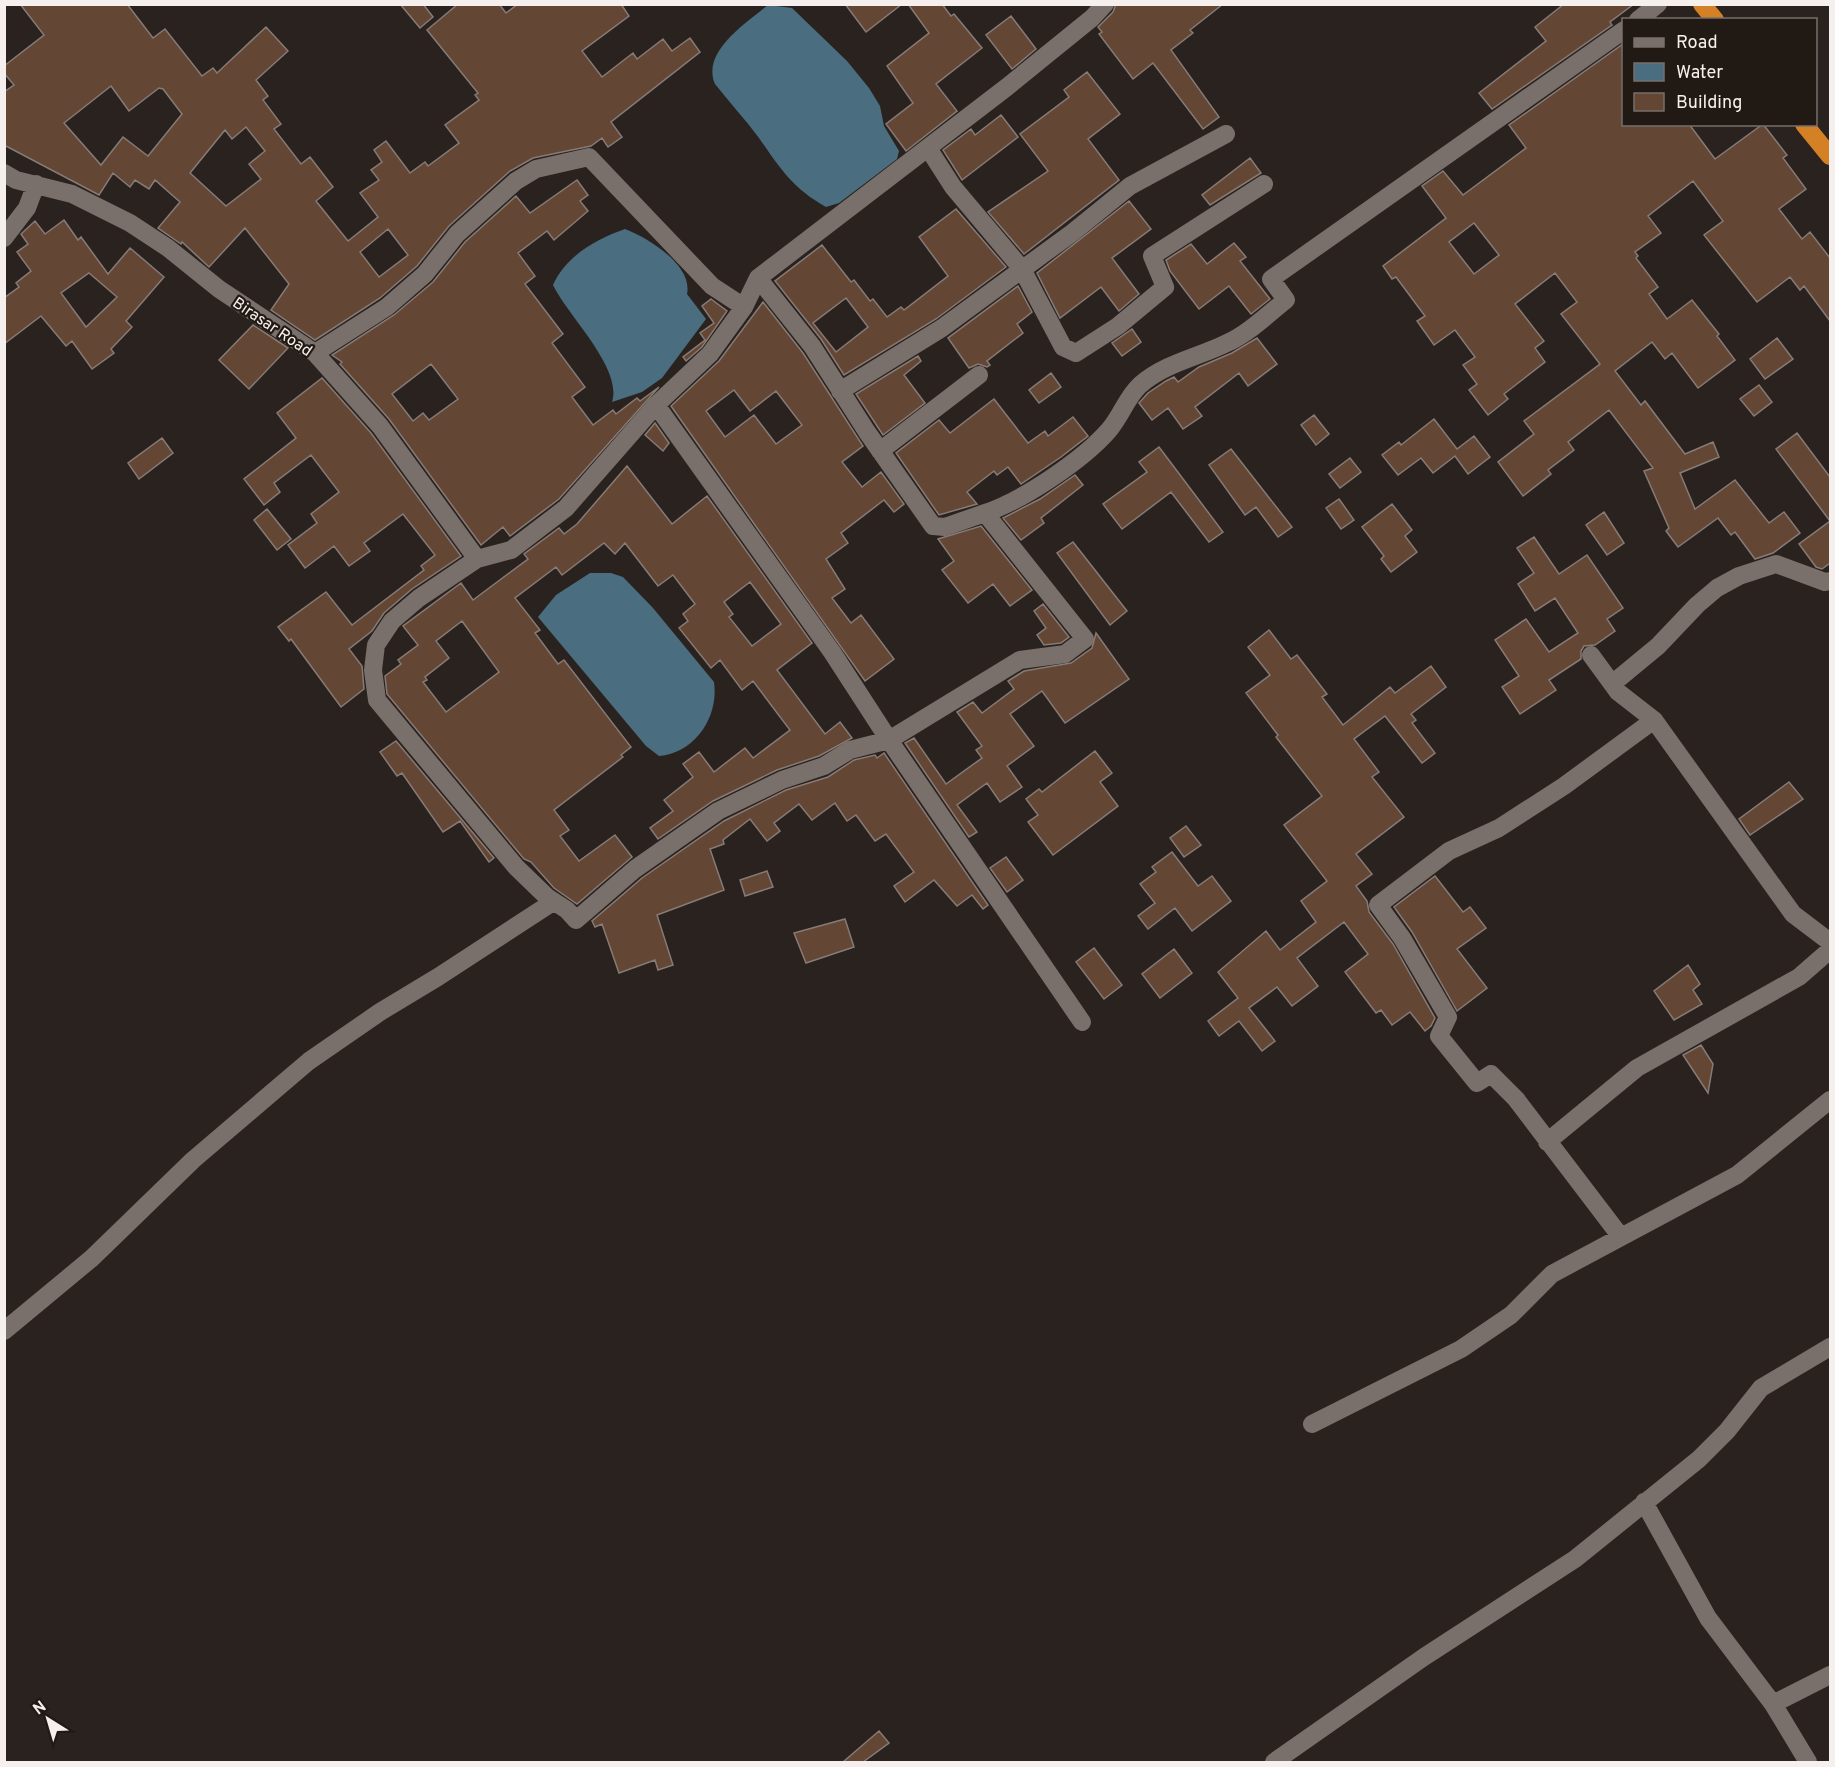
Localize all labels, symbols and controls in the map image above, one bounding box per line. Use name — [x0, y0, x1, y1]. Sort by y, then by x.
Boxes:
legend — [1622, 18, 1817, 126]
text: Road — [1676, 32, 1718, 55]
text: Water — [1676, 62, 1723, 85]
text: Building — [1676, 92, 1742, 115]
street label: Birasar Road — [228, 294, 316, 362]
north arrow — [18, 1689, 78, 1749]
text: N — [30, 1697, 51, 1720]

